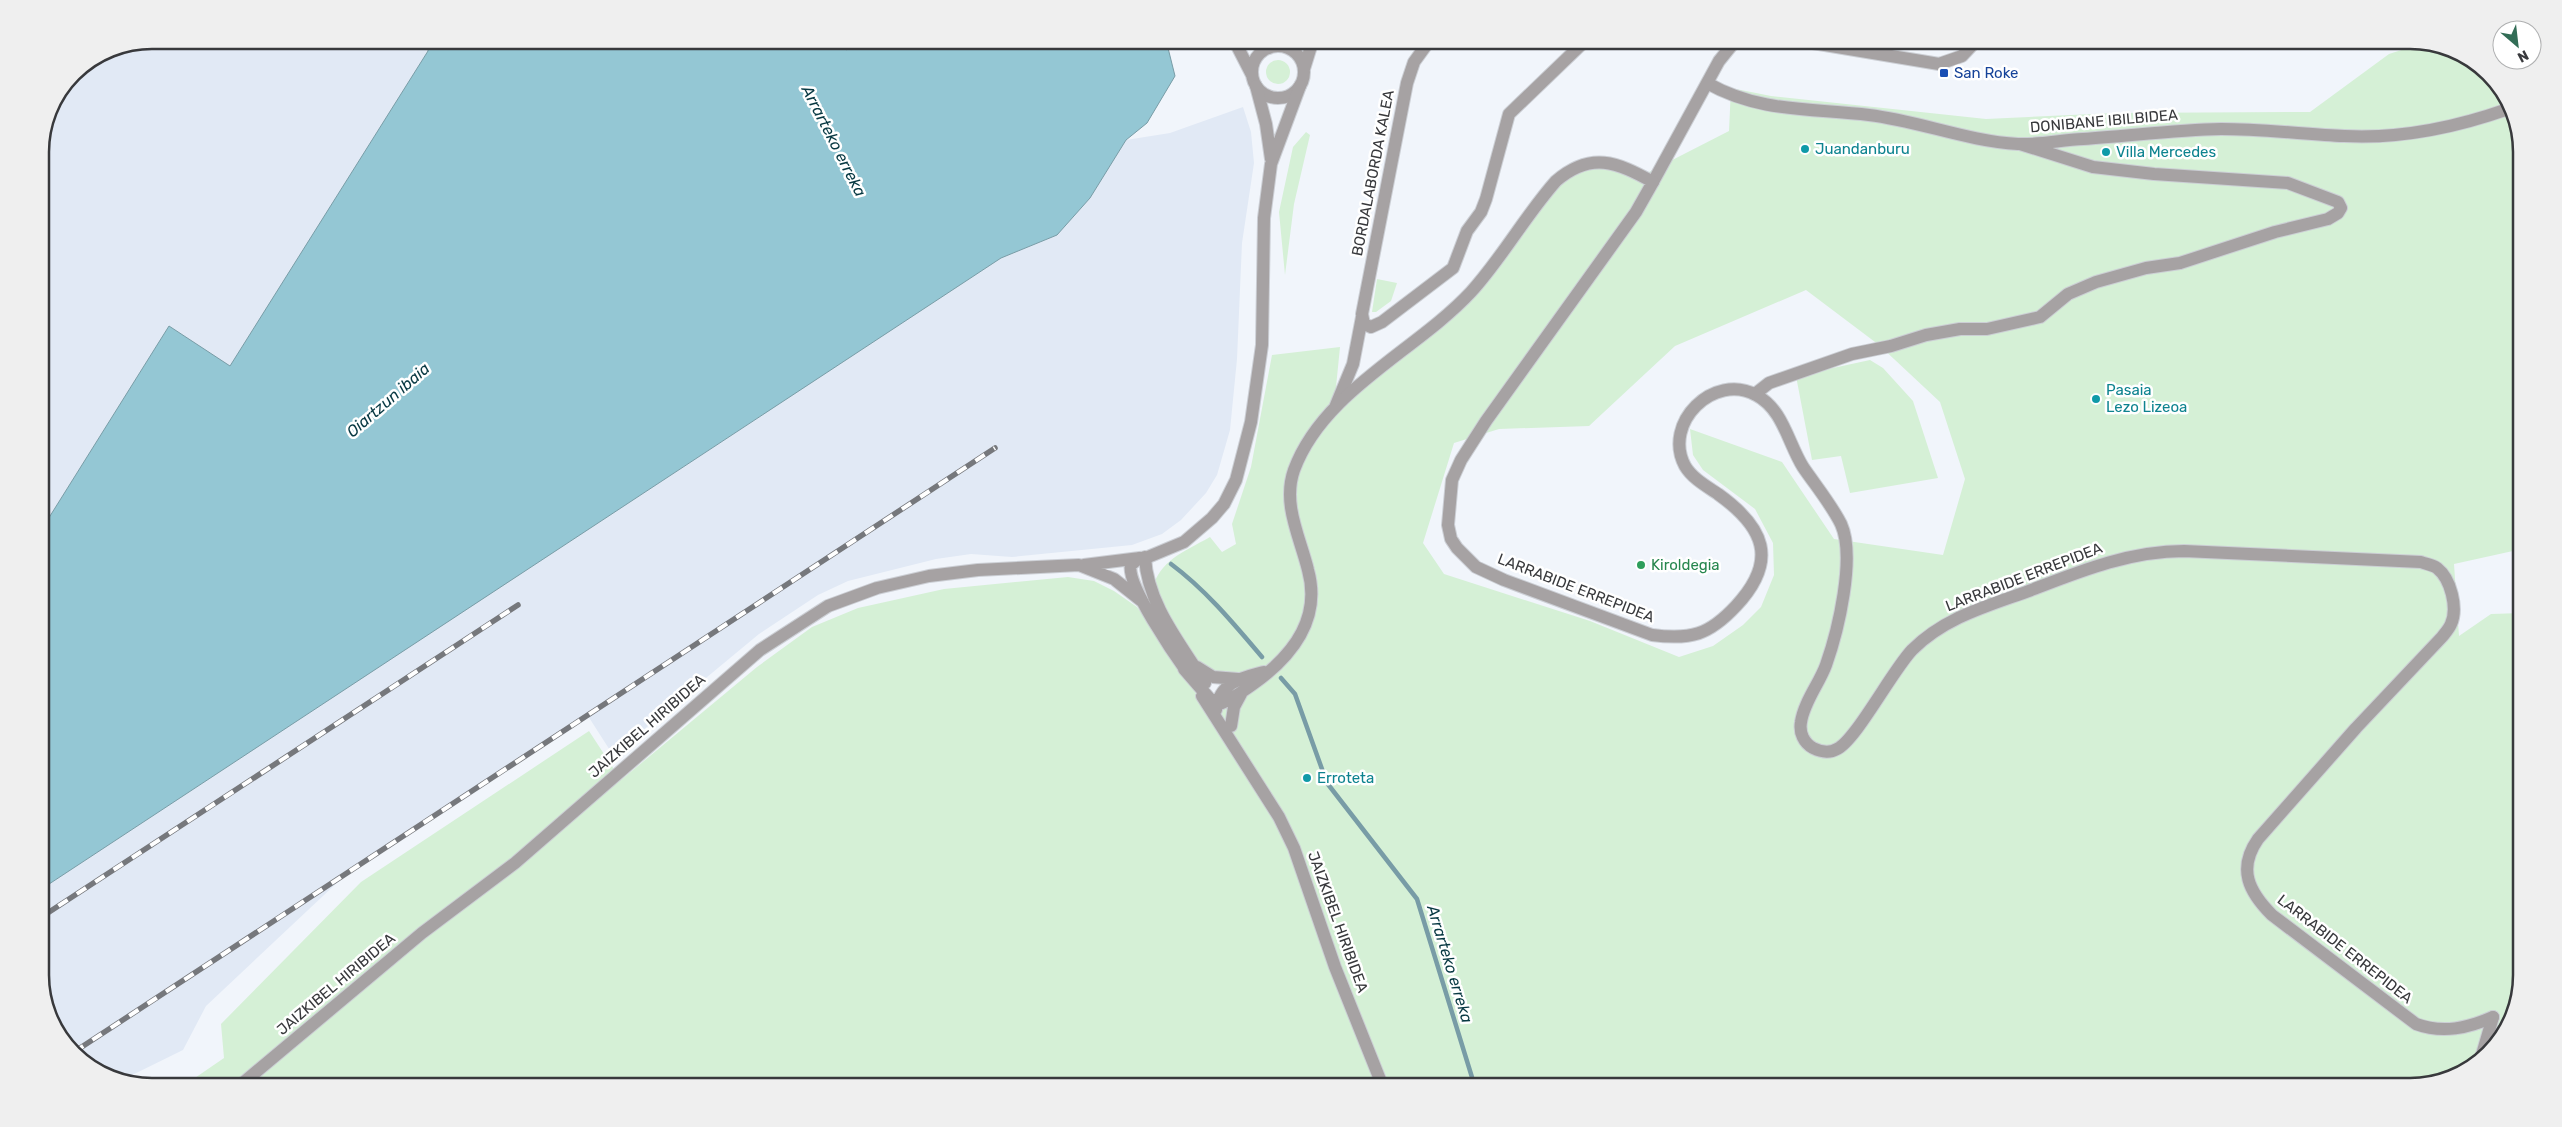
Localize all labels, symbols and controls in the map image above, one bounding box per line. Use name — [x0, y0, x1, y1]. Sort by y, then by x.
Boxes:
north arrow — [2492, 20, 2542, 70]
text: N — [2514, 46, 2531, 66]
place label: San Roke — [1954, 64, 2019, 82]
marker: San Roke — [1938, 67, 1950, 79]
water label: Arrarteko erreka — [797, 81, 870, 200]
street label: BORDALABORDA KALEA — [1348, 88, 1398, 258]
street label: DONIBANE IBILBIDEA — [2029, 106, 2179, 136]
place label: Juandanburu — [1815, 140, 1910, 158]
marker: Juandanburu — [1799, 143, 1811, 155]
place label: Villa Mercedes — [2116, 143, 2217, 161]
marker: Villa Mercedes — [2100, 146, 2112, 158]
water label: Oiartzun ibaia — [343, 359, 433, 441]
place label: Pasaia Lezo Lizeoa — [2106, 381, 2187, 416]
marker: Pasaia Lezo Lizeoa — [2090, 393, 2102, 405]
street label: LARRABIDE ERREPIDEA — [1943, 539, 2105, 615]
street label: LARRABIDE ERREPIDEA — [1495, 550, 1657, 626]
place label: Kiroldegia — [1651, 556, 1720, 574]
marker: Kiroldegia — [1635, 559, 1647, 571]
street label: JAIZKIBEL HIRIBIDEA — [585, 670, 709, 782]
place label: Erroteta — [1317, 769, 1374, 787]
marker: Erroteta — [1301, 772, 1313, 784]
street label: JAIZKIBEL HIRIBIDEA — [1304, 849, 1372, 995]
street label: LARRABIDE ERREPIDEA — [2274, 891, 2416, 1007]
water label: Arrarteko erreka — [1423, 902, 1477, 1025]
street label: JAIZKIBEL HIRIBIDEA — [273, 929, 399, 1039]

